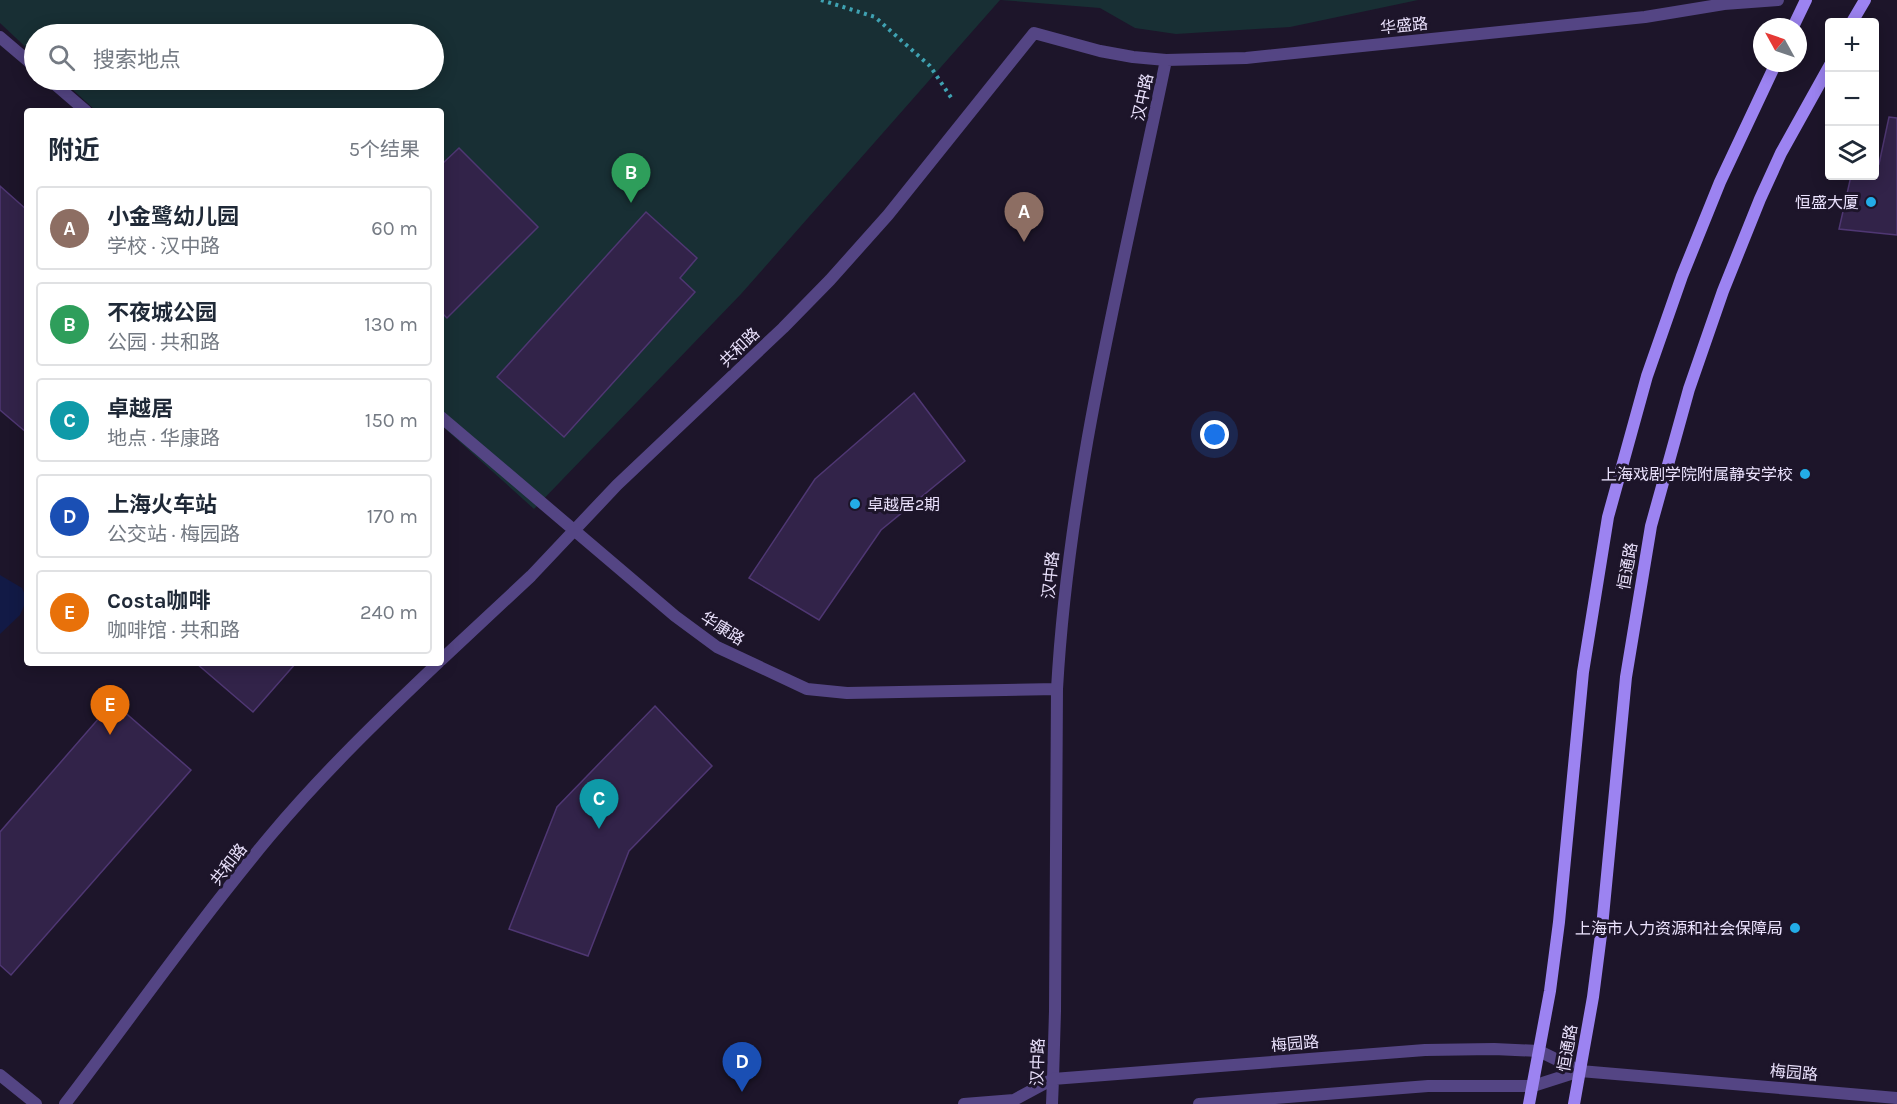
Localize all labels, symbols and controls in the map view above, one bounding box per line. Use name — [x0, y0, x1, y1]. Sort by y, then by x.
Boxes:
street label: 华盛路 — [1379, 14, 1429, 37]
north arrow — [1753, 18, 1807, 72]
map controls — [1825, 18, 1879, 180]
button: + — [1825, 18, 1879, 72]
search box — [24, 24, 444, 90]
icon: search — [45, 41, 78, 74]
text: 搜索地点 — [93, 47, 181, 73]
street label: 汉中路 — [1128, 72, 1157, 123]
button: − — [1825, 72, 1879, 126]
button: layers — [1825, 126, 1879, 180]
text: 附近 — [48, 135, 100, 166]
text: 5个结果 — [349, 138, 420, 161]
pin: B — [612, 154, 650, 203]
pin: A — [1004, 192, 1044, 242]
place label: 恒盛大厦 — [1795, 193, 1859, 212]
marker: 恒盛大厦 — [1864, 195, 1878, 209]
text: 小金鹭幼儿园 — [107, 204, 239, 230]
text: A — [63, 217, 76, 240]
text: 60 m — [371, 217, 418, 240]
text: 学校 · 汉中路 — [107, 235, 220, 258]
text: 不夜城公园 — [107, 300, 217, 326]
text: B — [63, 313, 76, 336]
text: 130 m — [364, 313, 418, 336]
street label: 共和路 — [715, 324, 763, 371]
text: 公园 · 共和路 — [107, 331, 220, 354]
text: 卓越居 — [107, 396, 173, 422]
text: C — [63, 409, 76, 432]
text: 150 m — [365, 409, 418, 432]
your location — [1200, 420, 1229, 449]
text: 地点 · 华康路 — [107, 427, 220, 450]
place label: 上海戏剧学院附属静安学校 — [1601, 465, 1793, 484]
marker: 上海戏剧学院附属静安学校 — [1798, 467, 1812, 481]
text: 上海火车站 — [107, 492, 217, 518]
place label: 卓越居2期 — [867, 495, 940, 514]
marker: 卓越居2期 — [848, 497, 862, 511]
text: D — [63, 505, 76, 528]
text: 170 m — [367, 505, 418, 528]
text: 公交站 · 梅园路 — [107, 523, 240, 546]
street label: 恒通路 — [1614, 541, 1641, 591]
street label: 汉中路 — [1039, 550, 1062, 600]
text: Costa咖啡 — [107, 588, 211, 614]
text: E — [64, 601, 75, 624]
text: 240 m — [360, 601, 418, 624]
street label: 华康路 — [697, 608, 748, 649]
text: 咖啡馆 · 共和路 — [107, 619, 240, 642]
pin: E — [90, 686, 130, 735]
pin: C — [580, 780, 618, 829]
street label: 共和路 — [206, 840, 251, 889]
place label: 上海市人力资源和社会保障局 — [1575, 919, 1783, 938]
marker: 上海市人力资源和社会保障局 — [1788, 921, 1802, 935]
street label: 恒通路 — [1554, 1023, 1581, 1073]
street label: 梅园路 — [1270, 1032, 1320, 1055]
street label: 汉中路 — [1027, 1038, 1048, 1086]
pin: D — [722, 1042, 762, 1092]
street label: 梅园路 — [1769, 1061, 1819, 1084]

